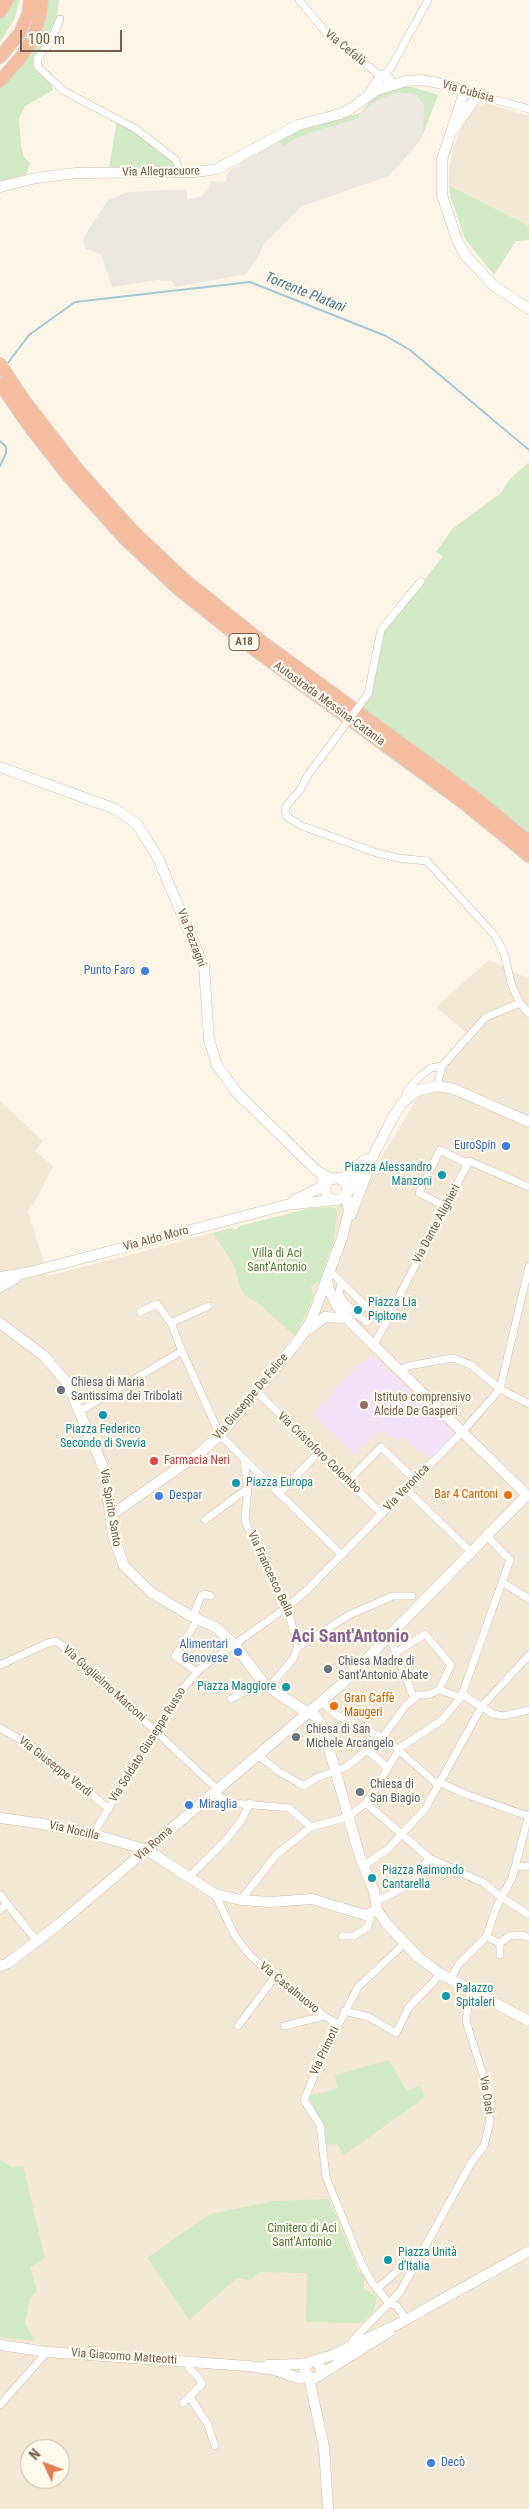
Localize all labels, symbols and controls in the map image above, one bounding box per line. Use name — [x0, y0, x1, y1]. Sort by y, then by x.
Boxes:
scale bar — [22, 20, 125, 52]
street label: Via Cefalù — [322, 27, 368, 69]
text: 100 m — [28, 30, 65, 48]
street label: Via Cubisia — [440, 78, 496, 106]
street label: Via Allegracuore — [122, 164, 200, 180]
water label: Torrente Platani — [262, 269, 348, 317]
road number: A18 — [229, 634, 259, 650]
street label: Autostrada Messina-Catania — [271, 659, 387, 749]
street label: Via Pezzagni — [173, 907, 209, 969]
place label: Punto Faro — [84, 964, 135, 978]
marker: Punto Faro — [139, 965, 151, 977]
place label: EuroSpin — [454, 1139, 496, 1153]
marker: EuroSpin — [500, 1140, 512, 1152]
place label: Piazza Alessandro Manzoni — [344, 1161, 432, 1189]
marker: Piazza Alessandro Manzoni — [436, 1169, 448, 1181]
street label: Via Dante Alighieri — [410, 1182, 464, 1266]
street label: Via Aldo Moro — [122, 1223, 190, 1255]
park label: Villa di Aci Sant'Antonio — [247, 1247, 307, 1275]
place label: Piazza Lia Pipitone — [368, 1296, 416, 1324]
marker: Piazza Lia Pipitone — [352, 1304, 364, 1316]
street label: Via Giuseppe De Felice — [211, 1351, 291, 1443]
place label: Chiesa di Maria Santissima dei Tribolati — [71, 1376, 182, 1404]
marker: Chiesa di Maria Santissima dei Tribolati — [55, 1384, 67, 1396]
place label: Istituto comprensivo Alcide De Gasperi — [374, 1391, 471, 1419]
marker: Istituto comprensivo Alcide De Gasperi — [358, 1399, 370, 1411]
marker: Piazza Federico Secondo di Svevia — [97, 1409, 109, 1421]
street label: Via Cristoforo Colombo — [274, 1409, 364, 1497]
place label: Piazza Federico Secondo di Svevia — [60, 1423, 146, 1451]
place label: Farmacia Neri — [164, 1454, 230, 1468]
marker: Farmacia Neri — [148, 1455, 160, 1467]
street label: Via Veronica — [381, 1462, 433, 1514]
street label: Via Spirito Santo — [96, 1468, 124, 1548]
place label: Piazza Europa — [246, 1476, 313, 1490]
marker: Piazza Europa — [230, 1477, 242, 1489]
place label: Bar 4 Cantoni — [434, 1488, 498, 1502]
place label: Despar — [169, 1489, 202, 1503]
marker: Bar 4 Cantoni — [502, 1489, 514, 1501]
marker: Despar — [153, 1490, 165, 1502]
street label: Via Francesco Bella — [244, 1529, 296, 1619]
district label: Aci Sant'Antonio — [291, 1626, 409, 1648]
place label: Alimentari Genovese — [179, 1638, 228, 1666]
street label: Via Guglielmo Marconi — [59, 1643, 149, 1725]
marker: Alimentari Genovese — [232, 1646, 244, 1658]
place label: Chiesa Madre di Sant'Antonio Abate — [338, 1655, 428, 1683]
marker: Chiesa Madre di Sant'Antonio Abate — [322, 1663, 334, 1675]
place label: Piazza Maggiore — [197, 1680, 276, 1694]
marker: Piazza Maggiore — [280, 1681, 292, 1693]
street label: Via Soldato Giuseppe Russo — [107, 1685, 189, 1805]
place label: Gran Caffè Maugeri — [344, 1692, 394, 1720]
marker: Gran Caffè Maugeri — [328, 1700, 340, 1712]
place label: Chiesa di San Michele Arcangelo — [306, 1723, 394, 1751]
marker: Chiesa di San Michele Arcangelo — [290, 1731, 302, 1743]
street label: Via Giuseppe Verdi — [15, 1734, 95, 1800]
place label: Chiesa di San Biagio — [370, 1778, 420, 1806]
marker: Chiesa di San Biagio — [354, 1786, 366, 1798]
place label: Miraglia — [199, 1798, 237, 1812]
marker: Miraglia — [183, 1799, 195, 1811]
street label: Via Nocilla — [48, 1818, 100, 1844]
street label: Via Roma — [132, 1824, 176, 1864]
place label: Piazza Raimondo Cantarella — [382, 1864, 464, 1892]
marker: Piazza Raimondo Cantarella — [366, 1872, 378, 1884]
street label: Via Casalnuovo — [256, 1959, 322, 2017]
place label: Palazzo Spitaleri — [456, 1982, 495, 2010]
marker: Palazzo Spitaleri — [440, 1990, 452, 2002]
street label: Via Primoti — [307, 2024, 343, 2078]
street label: Via Oasi — [476, 2075, 496, 2115]
park label: Cimitero di Aci Sant'Antonio — [267, 2222, 337, 2250]
place label: Piazza Unità d'Italia — [398, 2246, 457, 2274]
marker: Piazza Unità d'Italia — [382, 2254, 394, 2266]
street label: Via Giacomo Matteotti — [70, 2346, 178, 2368]
north arrow — [20, 2439, 70, 2489]
text: N — [26, 2446, 44, 2463]
place label: Decò — [441, 2456, 465, 2470]
marker: Decò — [425, 2457, 437, 2469]

